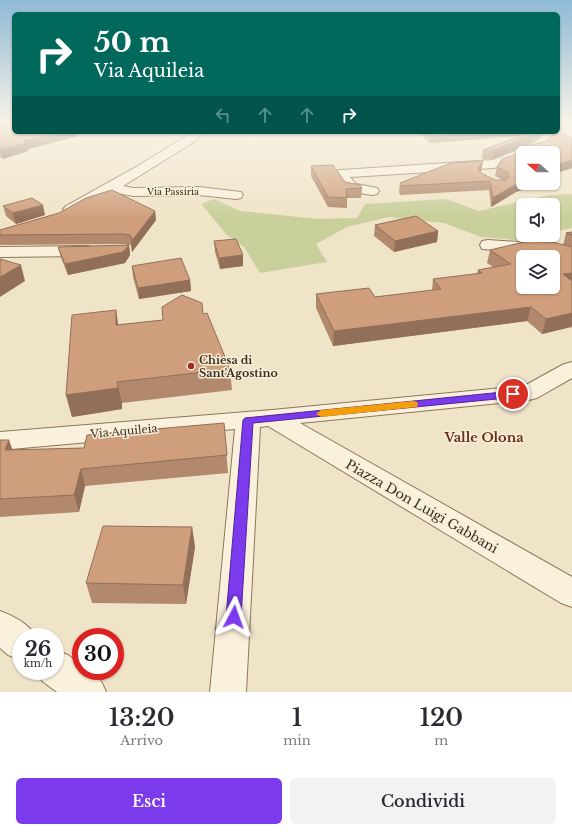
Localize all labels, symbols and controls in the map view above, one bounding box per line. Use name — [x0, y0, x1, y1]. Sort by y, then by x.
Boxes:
text: 50 m — [94, 25, 170, 60]
icon: right — [28, 28, 80, 80]
text: Via Aquileia — [94, 60, 204, 82]
icon: left — [212, 104, 234, 126]
icon: ahead — [254, 104, 276, 126]
icon: ahead — [296, 104, 318, 126]
icon: right — [338, 104, 360, 126]
north arrow — [516, 146, 560, 190]
map controls — [516, 146, 560, 294]
street label: Via Passiria — [146, 186, 199, 197]
button: sound — [516, 198, 560, 242]
button: layers — [516, 250, 560, 294]
place label: Chiesa di Sant'Agostino — [199, 353, 278, 380]
marker: Chiesa di Sant'Agostino — [186, 361, 196, 371]
pin — [496, 377, 530, 411]
icon: arrive — [502, 383, 524, 405]
street label: Via Aquileia — [89, 421, 159, 441]
district label: Valle Olona — [443, 429, 524, 446]
street label: Piazza Don Luigi Gabbani — [343, 456, 501, 557]
position arrow — [213, 596, 255, 638]
speed limit sign: 30 — [72, 628, 124, 680]
text: 26 — [25, 637, 51, 661]
text: km/h — [24, 657, 52, 670]
text: 13:20 — [109, 703, 174, 732]
text: 1 — [292, 703, 302, 732]
text: 120 — [419, 703, 463, 732]
text: Arrivo — [120, 732, 163, 749]
text: min — [283, 732, 311, 749]
text: m — [434, 732, 448, 749]
button: Esci — [16, 778, 282, 824]
button: Condividi — [290, 778, 556, 824]

